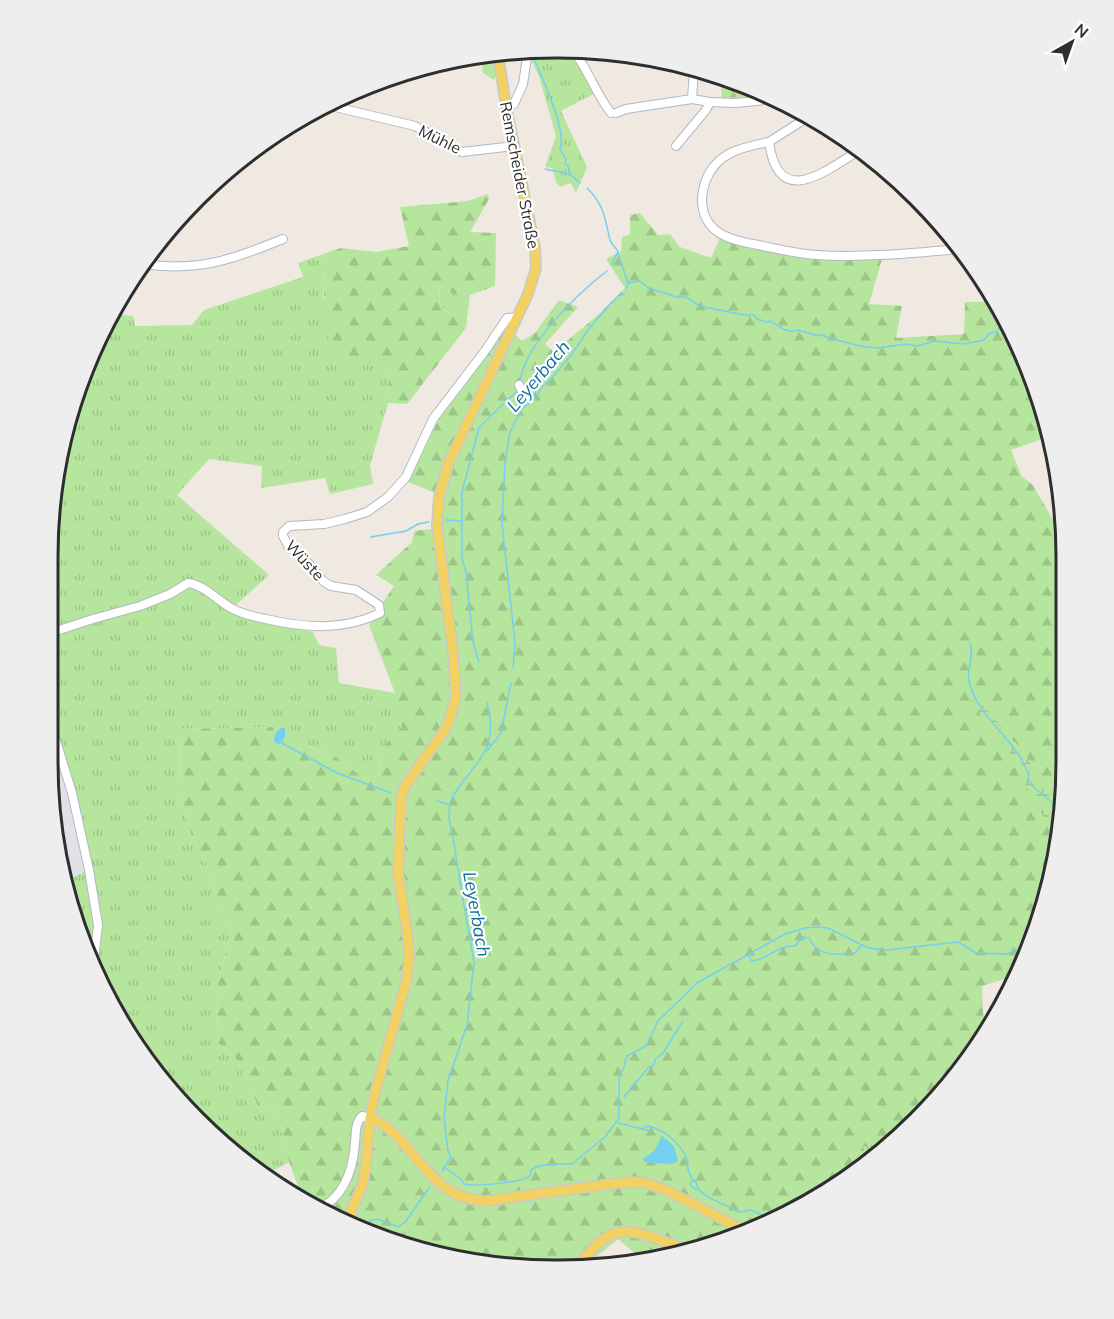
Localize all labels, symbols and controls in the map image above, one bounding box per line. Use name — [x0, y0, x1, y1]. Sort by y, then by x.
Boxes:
north arrow — [1042, 12, 1102, 72]
text: N — [1071, 19, 1093, 42]
street label: Remscheider Straße — [496, 100, 544, 250]
street label: Mühle — [415, 120, 465, 158]
water label: Leyerbach — [501, 336, 575, 416]
street label: Wüste — [281, 536, 329, 584]
water label: Leyerbach — [458, 870, 496, 958]

